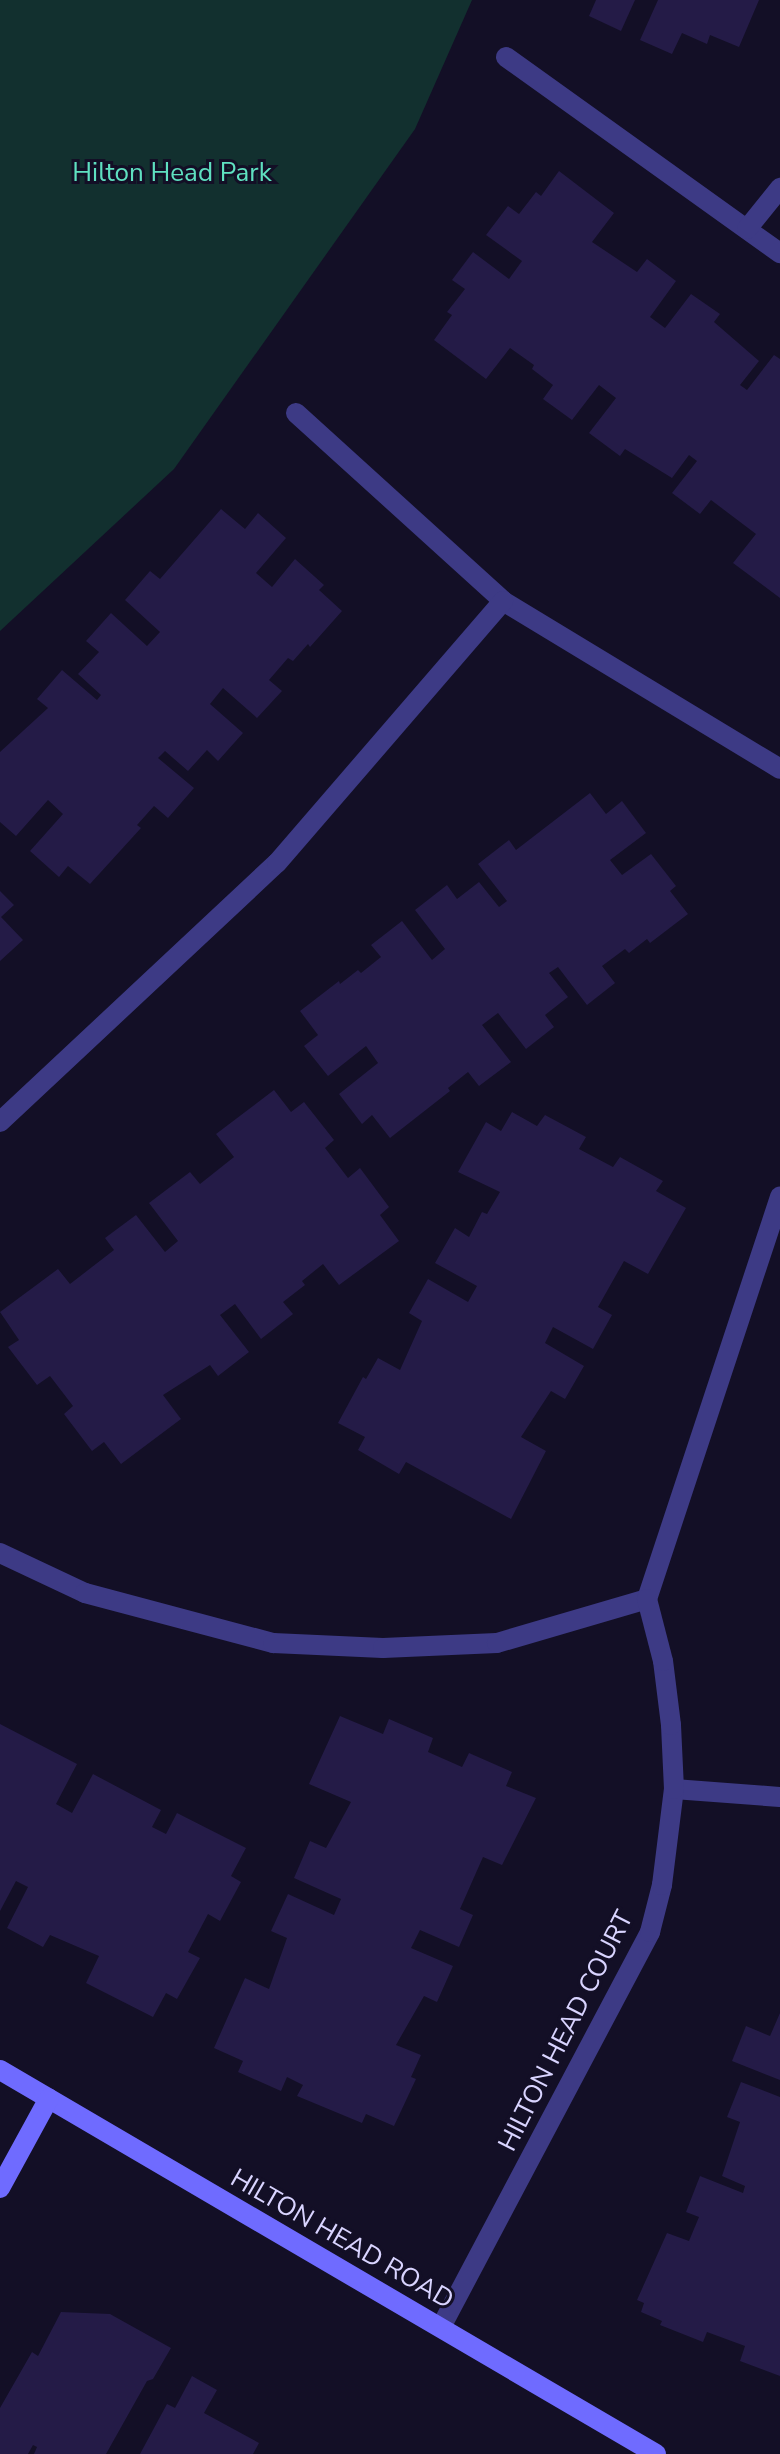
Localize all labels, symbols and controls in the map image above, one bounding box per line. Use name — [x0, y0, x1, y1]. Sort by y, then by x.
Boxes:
park label: Hilton Head Park — [72, 157, 272, 189]
street label: HILTON HEAD COURT — [492, 1906, 640, 2156]
street label: HILTON HEAD ROAD — [225, 2162, 459, 2316]

